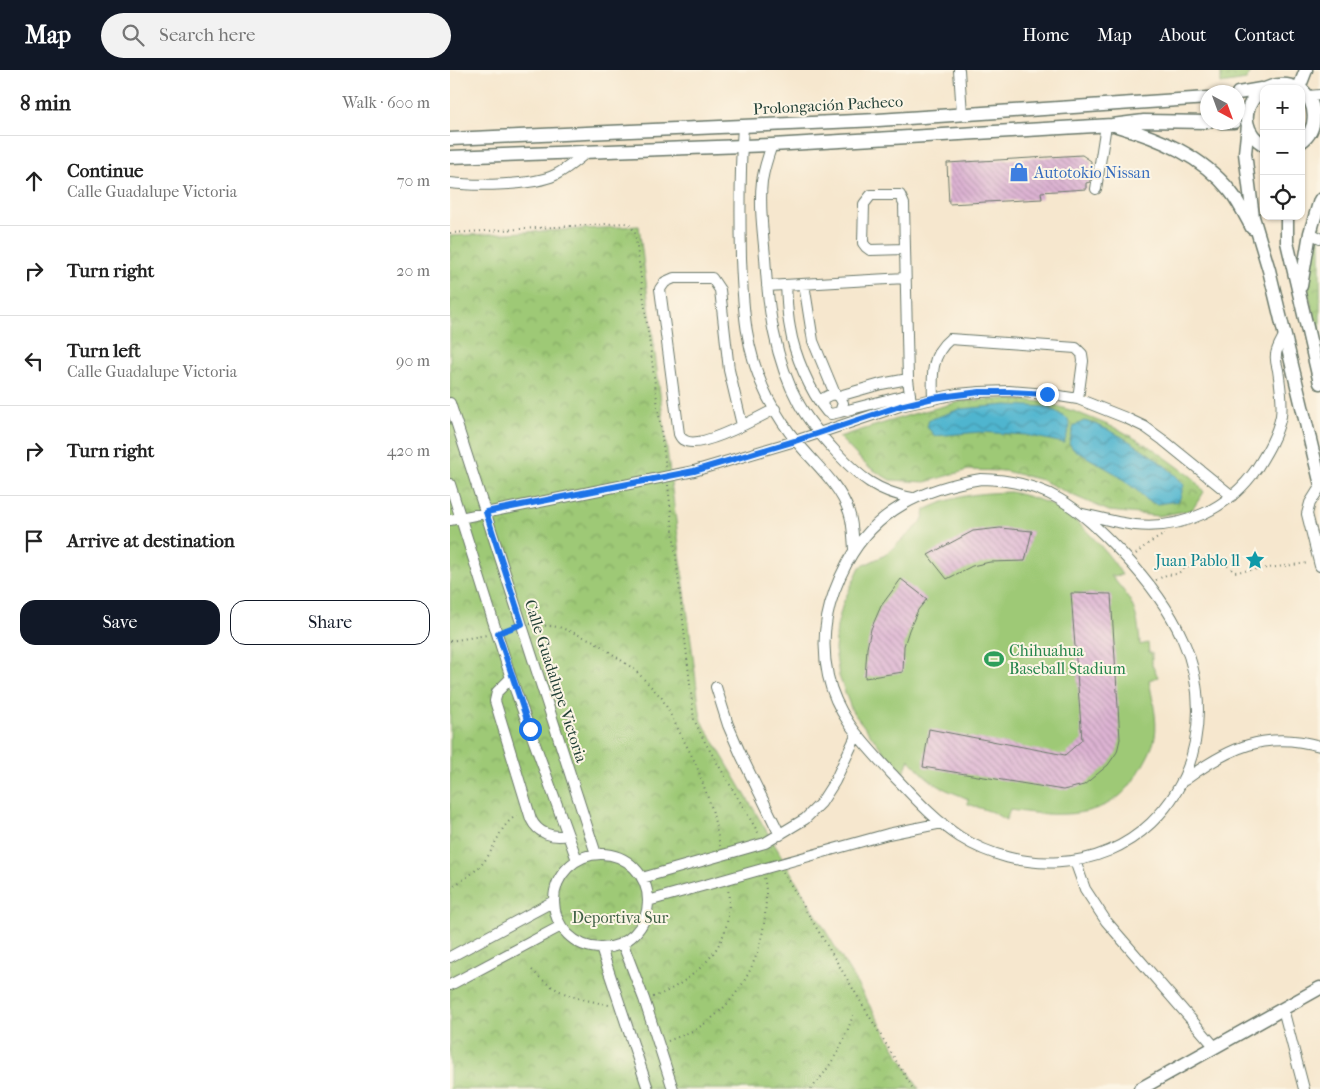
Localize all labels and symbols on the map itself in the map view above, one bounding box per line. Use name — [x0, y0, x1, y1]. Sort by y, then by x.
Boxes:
north arrow — [1200, 85, 1245, 130]
street label: Prolongación Pacheco — [753, 92, 903, 118]
shop icon: Autotokio Nissan — [1008, 161, 1030, 183]
place label: Autotokio Nissan — [1033, 163, 1151, 182]
route end — [1036, 383, 1059, 406]
place icon: Juan Pablo ll — [1244, 549, 1266, 571]
place label: Juan Pablo ll — [1153, 551, 1241, 570]
street label: Calle Guadalupe Victoria — [521, 597, 592, 765]
place label: Chihuahua Baseball Stadium — [1009, 641, 1126, 678]
sports icon: Chihuahua Baseball Stadium — [983, 648, 1005, 670]
route start — [519, 718, 542, 741]
park label: Deportiva Sur — [572, 908, 669, 927]

